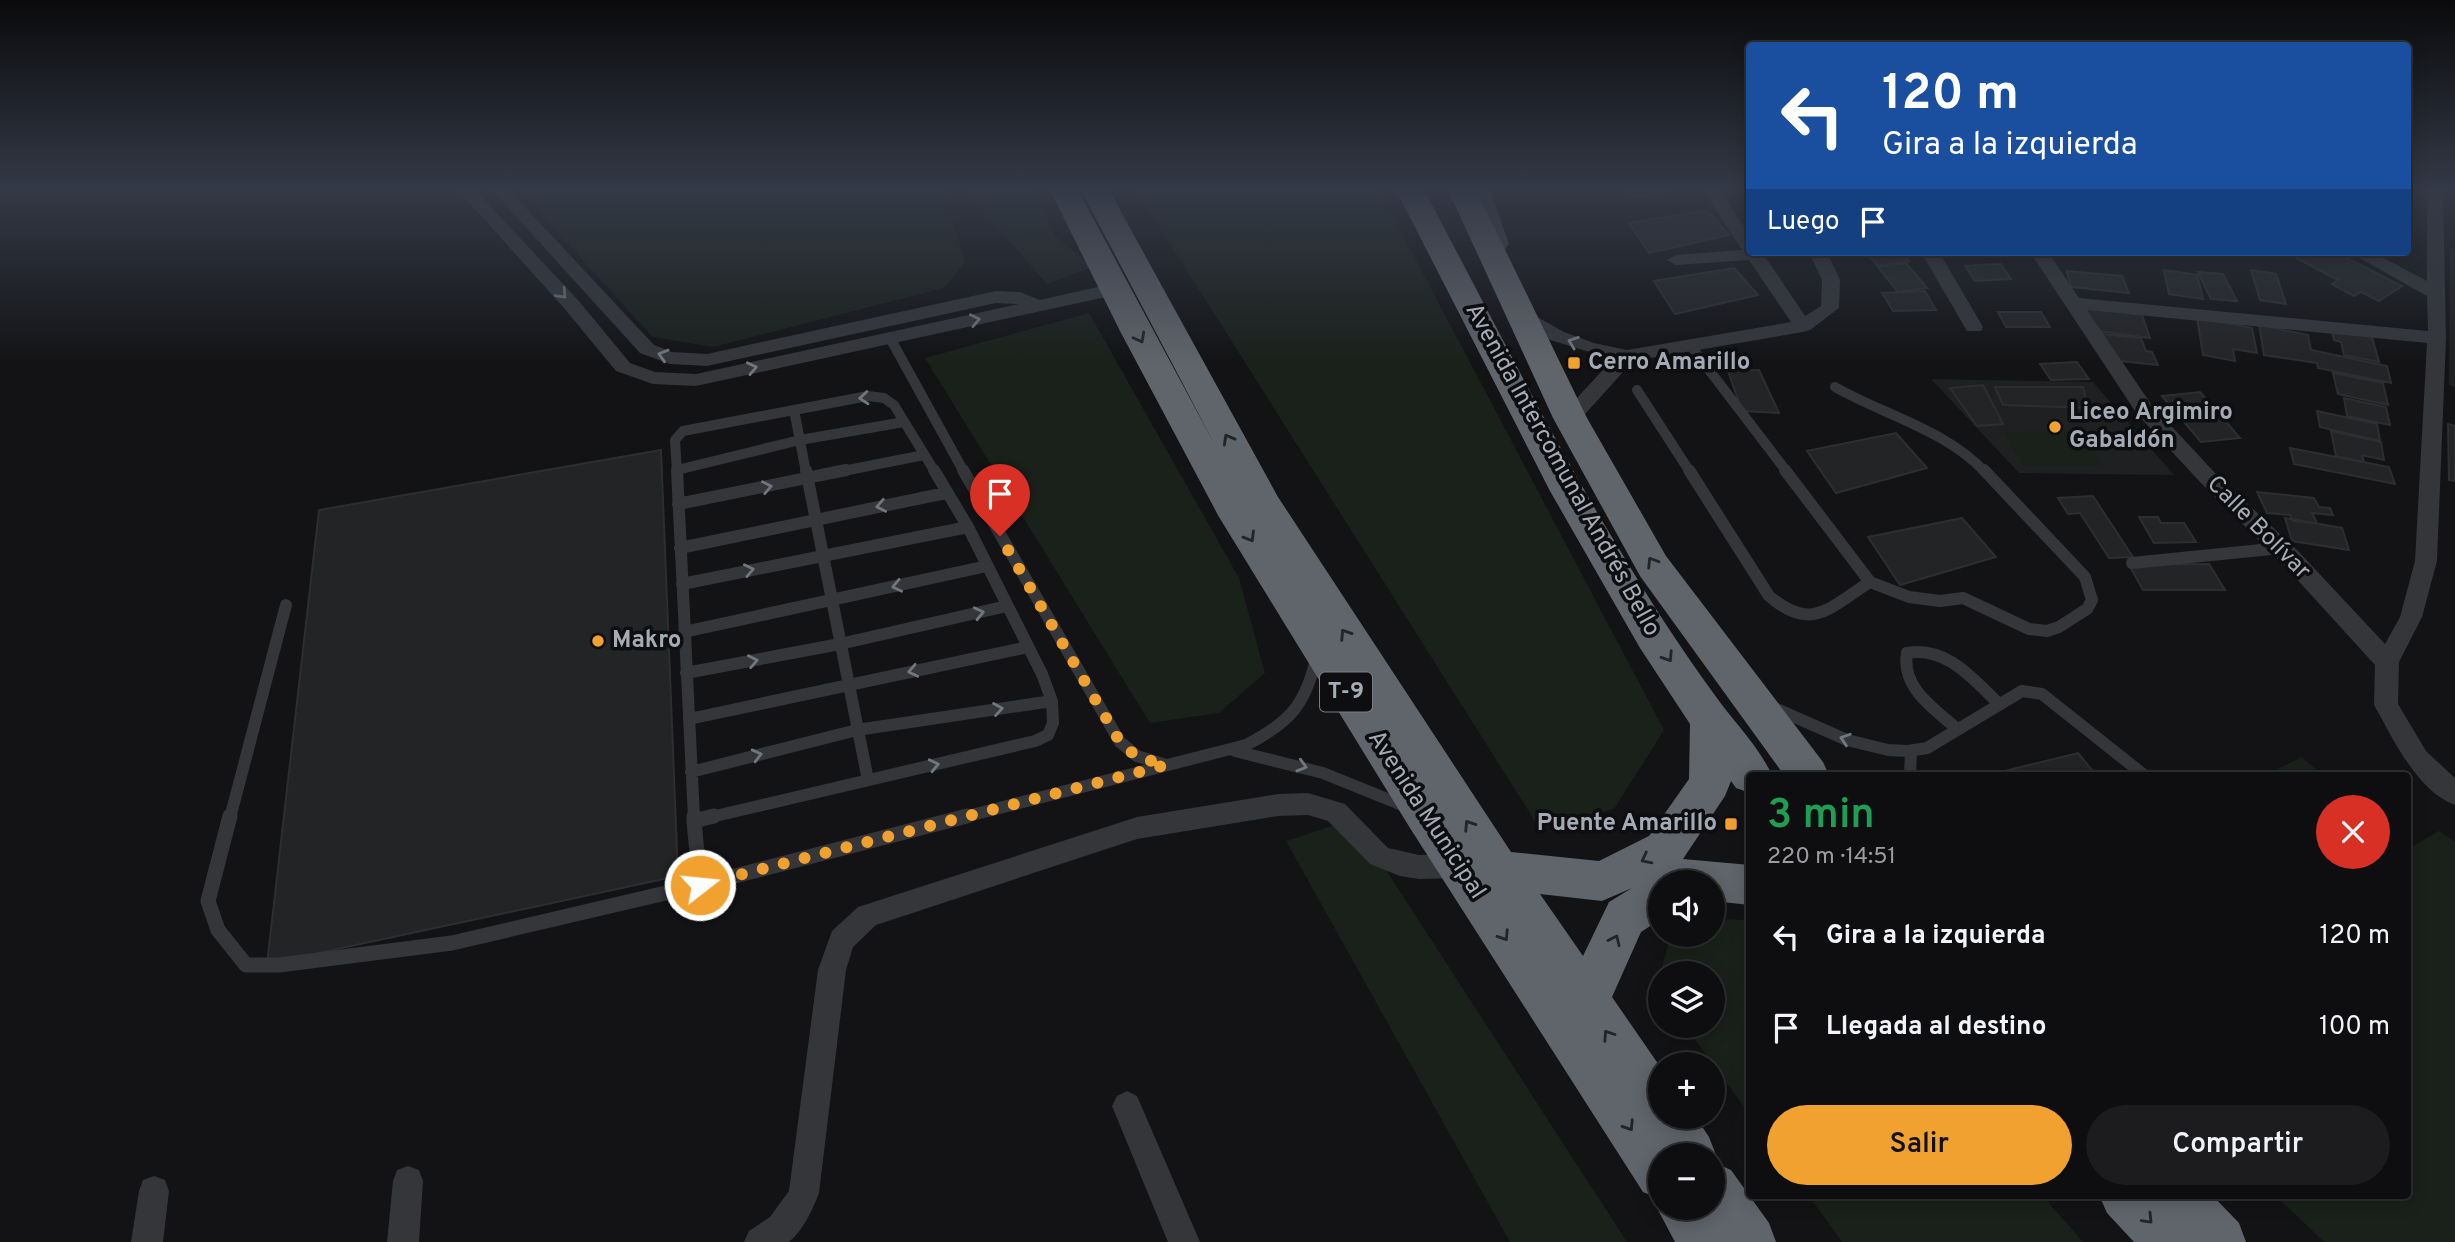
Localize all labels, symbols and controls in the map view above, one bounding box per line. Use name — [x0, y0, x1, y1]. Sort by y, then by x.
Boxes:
text: 120 m — [1882, 65, 2019, 127]
icon: left — [1767, 70, 1858, 161]
text: Gira a la izquierda — [1882, 126, 2138, 166]
icon: arrive — [1854, 203, 1892, 241]
text: Luego — [1767, 206, 1840, 239]
one-way arrow — [553, 286, 566, 299]
street label: Avenida Intercomunal Andrés Bello — [1458, 298, 1666, 642]
one-way arrow — [969, 313, 981, 328]
one-way arrow — [1132, 331, 1145, 343]
one-way arrow — [1568, 336, 1580, 350]
one-way arrow — [658, 348, 670, 363]
place label: Cerro Amarillo — [1588, 348, 1750, 378]
marker: Cerro Amarillo — [1566, 355, 1582, 371]
one-way arrow — [746, 362, 758, 376]
one-way arrow — [858, 390, 869, 405]
place label: Liceo Argimiro Gabaldón — [2069, 398, 2233, 456]
marker: Liceo Argimiro Gabaldón — [2047, 419, 2063, 435]
one-way arrow — [1223, 434, 1236, 446]
pin — [970, 464, 1030, 536]
street label: Calle Bolívar — [2200, 470, 2316, 586]
icon: arrive — [981, 475, 1019, 513]
one-way arrow — [761, 481, 773, 496]
one-way arrow — [875, 497, 887, 512]
one-way arrow — [1242, 530, 1255, 543]
one-way arrow — [1647, 557, 1660, 570]
one-way arrow — [743, 563, 755, 578]
one-way arrow — [891, 578, 903, 592]
one-way arrow — [973, 606, 985, 621]
place label: Makro — [612, 626, 681, 656]
one-way arrow — [1341, 629, 1353, 642]
marker: Makro — [590, 633, 606, 649]
one-way arrow — [1659, 649, 1672, 662]
one-way arrow — [747, 654, 759, 669]
one-way arrow — [907, 663, 919, 678]
road number: T-9 — [1320, 672, 1372, 712]
one-way arrow — [992, 702, 1004, 717]
street label: Avenida Municipal — [1360, 725, 1492, 905]
one-way arrow — [1839, 733, 1851, 747]
one-way arrow — [751, 749, 763, 763]
one-way arrow — [1296, 757, 1308, 772]
one-way arrow — [928, 759, 940, 773]
text: 3 min — [1767, 790, 1875, 843]
button: close — [2316, 795, 2390, 869]
place label: Puente Amarillo — [1537, 809, 1717, 839]
marker: Puente Amarillo — [1723, 816, 1739, 832]
one-way arrow — [1465, 820, 1477, 833]
text: 220 m · 14:51 — [1767, 843, 1896, 872]
position arrow — [663, 848, 737, 922]
one-way arrow — [1641, 850, 1654, 864]
map controls — [1648, 870, 1725, 1220]
button: sound — [1648, 870, 1725, 947]
icon: left — [1767, 918, 1805, 956]
text: Gira a la izquierda — [1826, 920, 2045, 953]
text: 120 m — [2320, 920, 2390, 953]
one-way arrow — [1496, 928, 1509, 941]
one-way arrow — [1606, 935, 1620, 948]
button: layers — [1648, 961, 1725, 1038]
icon: arrive — [1767, 1009, 1805, 1047]
text: Llegada al destino — [1826, 1011, 2046, 1044]
text: 100 m — [2319, 1011, 2390, 1044]
one-way arrow — [1604, 1030, 1617, 1043]
button: + — [1648, 1052, 1725, 1129]
button: Salir — [1767, 1105, 2072, 1185]
button: Compartir — [2086, 1105, 2390, 1185]
one-way arrow — [1621, 1118, 1634, 1131]
button: − — [1648, 1143, 1725, 1220]
one-way arrow — [2139, 1210, 2152, 1223]

